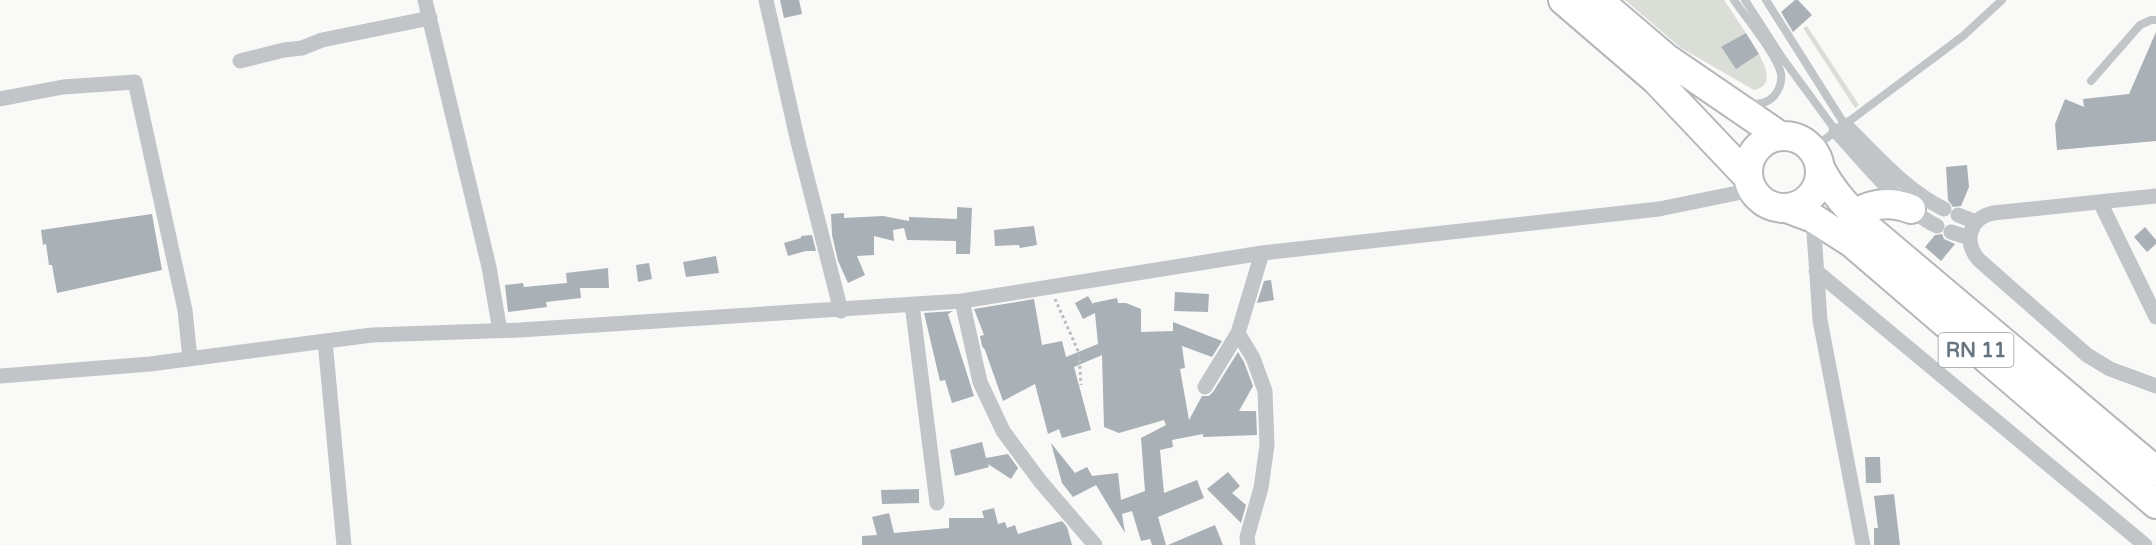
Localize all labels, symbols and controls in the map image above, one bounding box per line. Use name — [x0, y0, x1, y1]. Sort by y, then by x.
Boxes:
road number: RN 11 — [1938, 333, 2014, 367]

